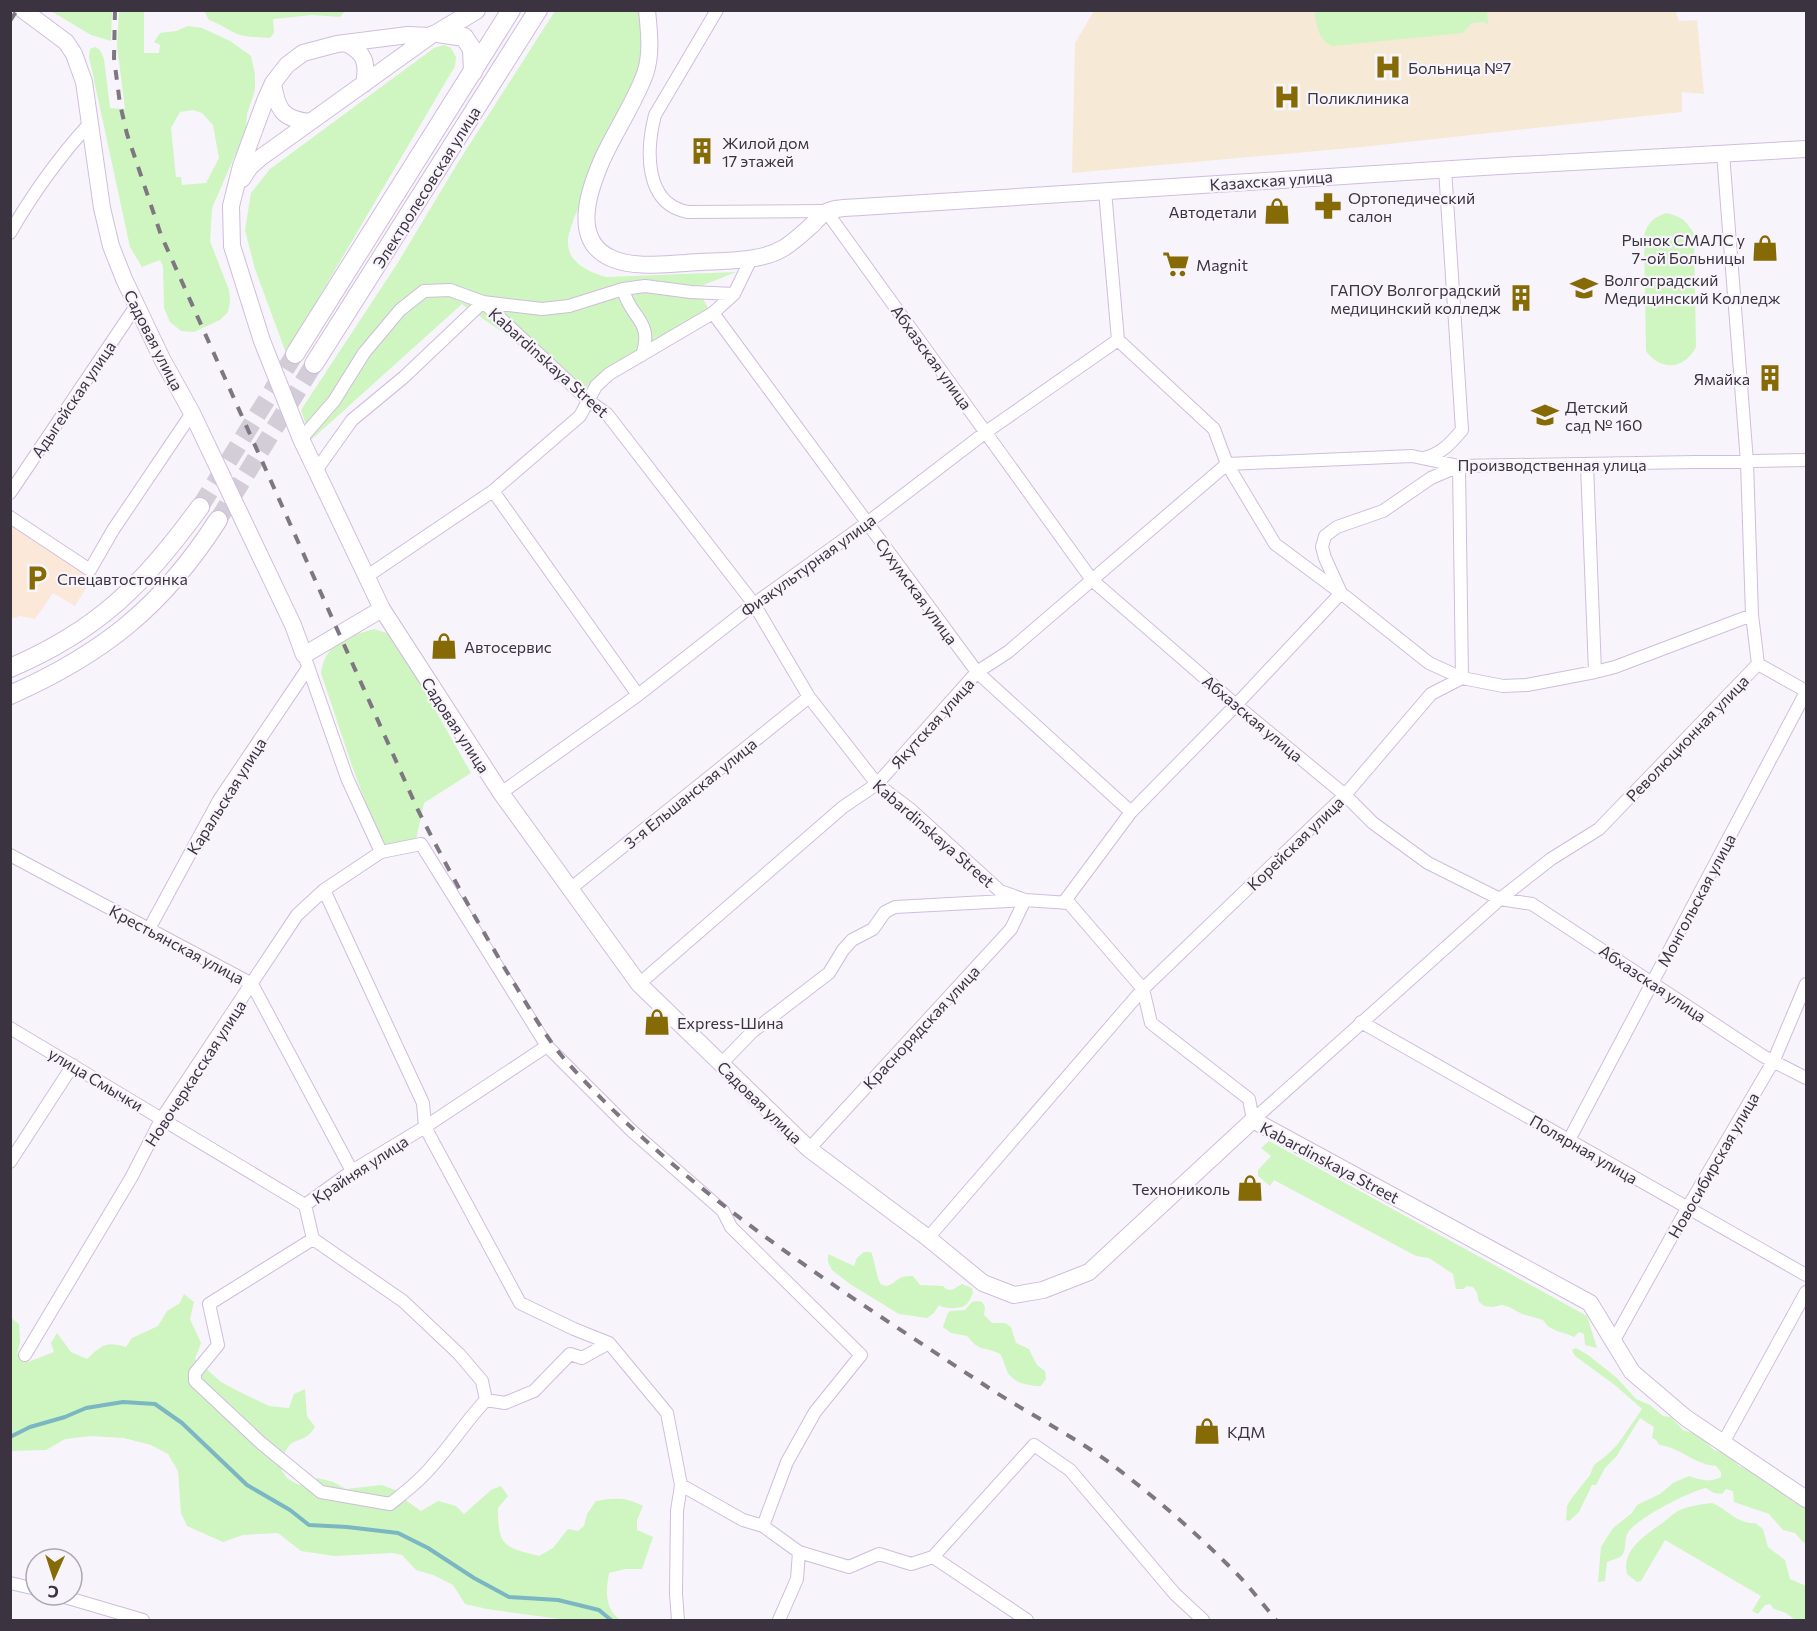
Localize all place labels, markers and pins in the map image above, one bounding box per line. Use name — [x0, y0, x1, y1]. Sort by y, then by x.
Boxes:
hospital icon: Больница №7 — [1373, 52, 1403, 82]
place label: Больница №7 — [1408, 58, 1511, 77]
hospital icon: Поликлиника — [1272, 82, 1302, 112]
place label: Поликлиника — [1307, 88, 1409, 107]
place label: Жилой дом 17 этажей — [722, 133, 809, 170]
building icon: Жилой дом 17 этажей — [687, 136, 717, 166]
place label: Ортопедический салон — [1348, 188, 1475, 225]
pharmacy icon: Ортопедический салон — [1313, 191, 1343, 221]
shop icon: Автодетали — [1262, 196, 1292, 226]
place label: Автодетали — [1169, 202, 1257, 221]
place label: Рынок СМАЛС у 7-ой Больницы — [1621, 230, 1745, 267]
shop icon: Рынок СМАЛС у 7-ой Больницы — [1750, 233, 1780, 263]
supermarket icon: Magnit — [1161, 249, 1191, 279]
place label: Magnit — [1196, 255, 1248, 274]
place label: Волгоградский Медицинский Колледж — [1604, 270, 1781, 307]
school or university icon: Волгоградский Медицинский Колледж — [1569, 273, 1599, 303]
place label: ГАПОУ Волгоградский медицинский колледж — [1330, 280, 1501, 317]
building icon: ГАПОУ Волгоградский медицинский колледж — [1506, 283, 1536, 313]
building icon: Ямайка — [1755, 363, 1785, 393]
place label: Ямайка — [1694, 369, 1750, 388]
place label: Детский сад № 160 — [1565, 397, 1642, 434]
school or university icon: Детский сад № 160 — [1530, 400, 1560, 430]
parking icon: Спецавтостоянка — [22, 563, 52, 593]
place label: Спецавтостоянка — [57, 569, 188, 588]
shop icon: Автосервис — [429, 631, 459, 661]
place label: Автосервис — [464, 637, 552, 656]
shop icon: Express-Шина — [642, 1007, 672, 1037]
place label: Express-Шина — [677, 1013, 784, 1032]
shop icon: Технониколь — [1235, 1173, 1265, 1203]
place label: Технониколь — [1132, 1179, 1230, 1198]
shop icon: КДМ — [1192, 1416, 1222, 1446]
place label: КДМ — [1227, 1422, 1266, 1441]

